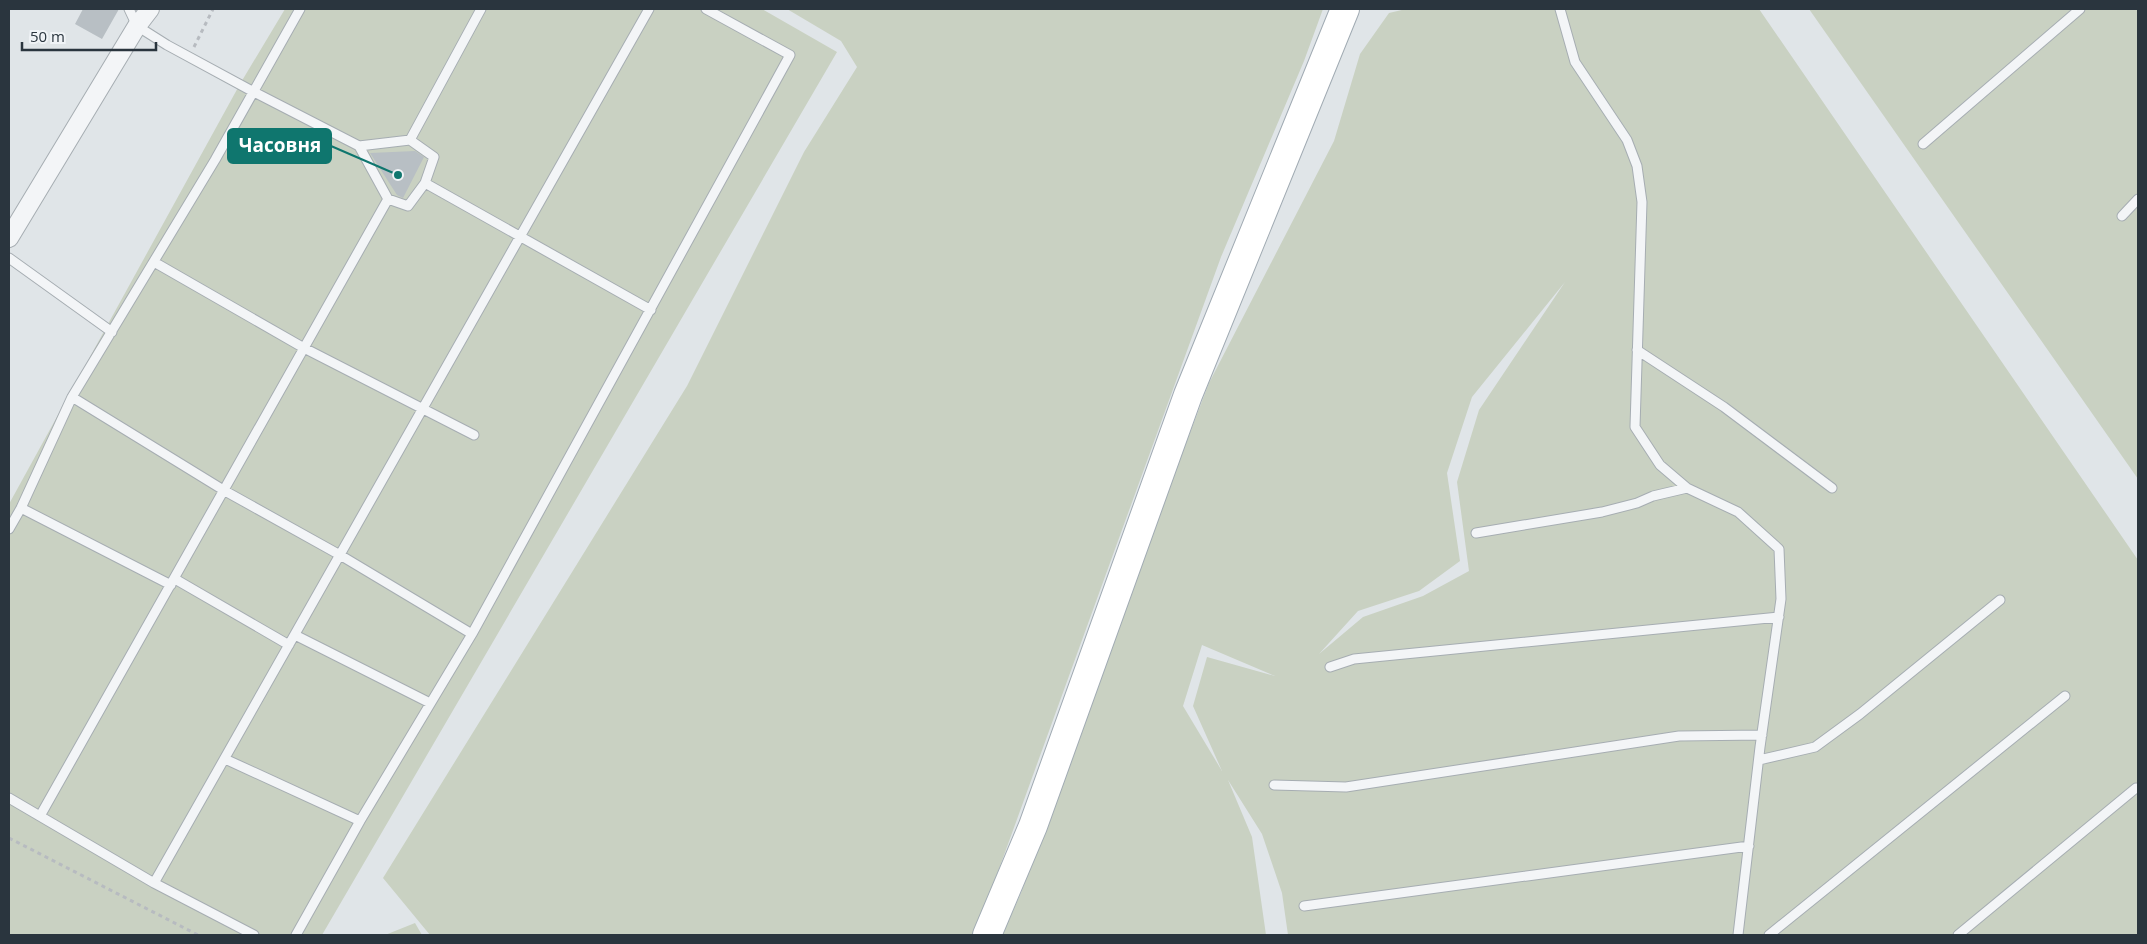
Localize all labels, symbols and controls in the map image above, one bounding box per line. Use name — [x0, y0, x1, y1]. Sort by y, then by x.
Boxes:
scale bar — [22, 20, 156, 52]
text: 50 m — [30, 26, 65, 46]
callout: Часовня — [228, 129, 331, 163]
text: Часовня — [239, 132, 321, 158]

